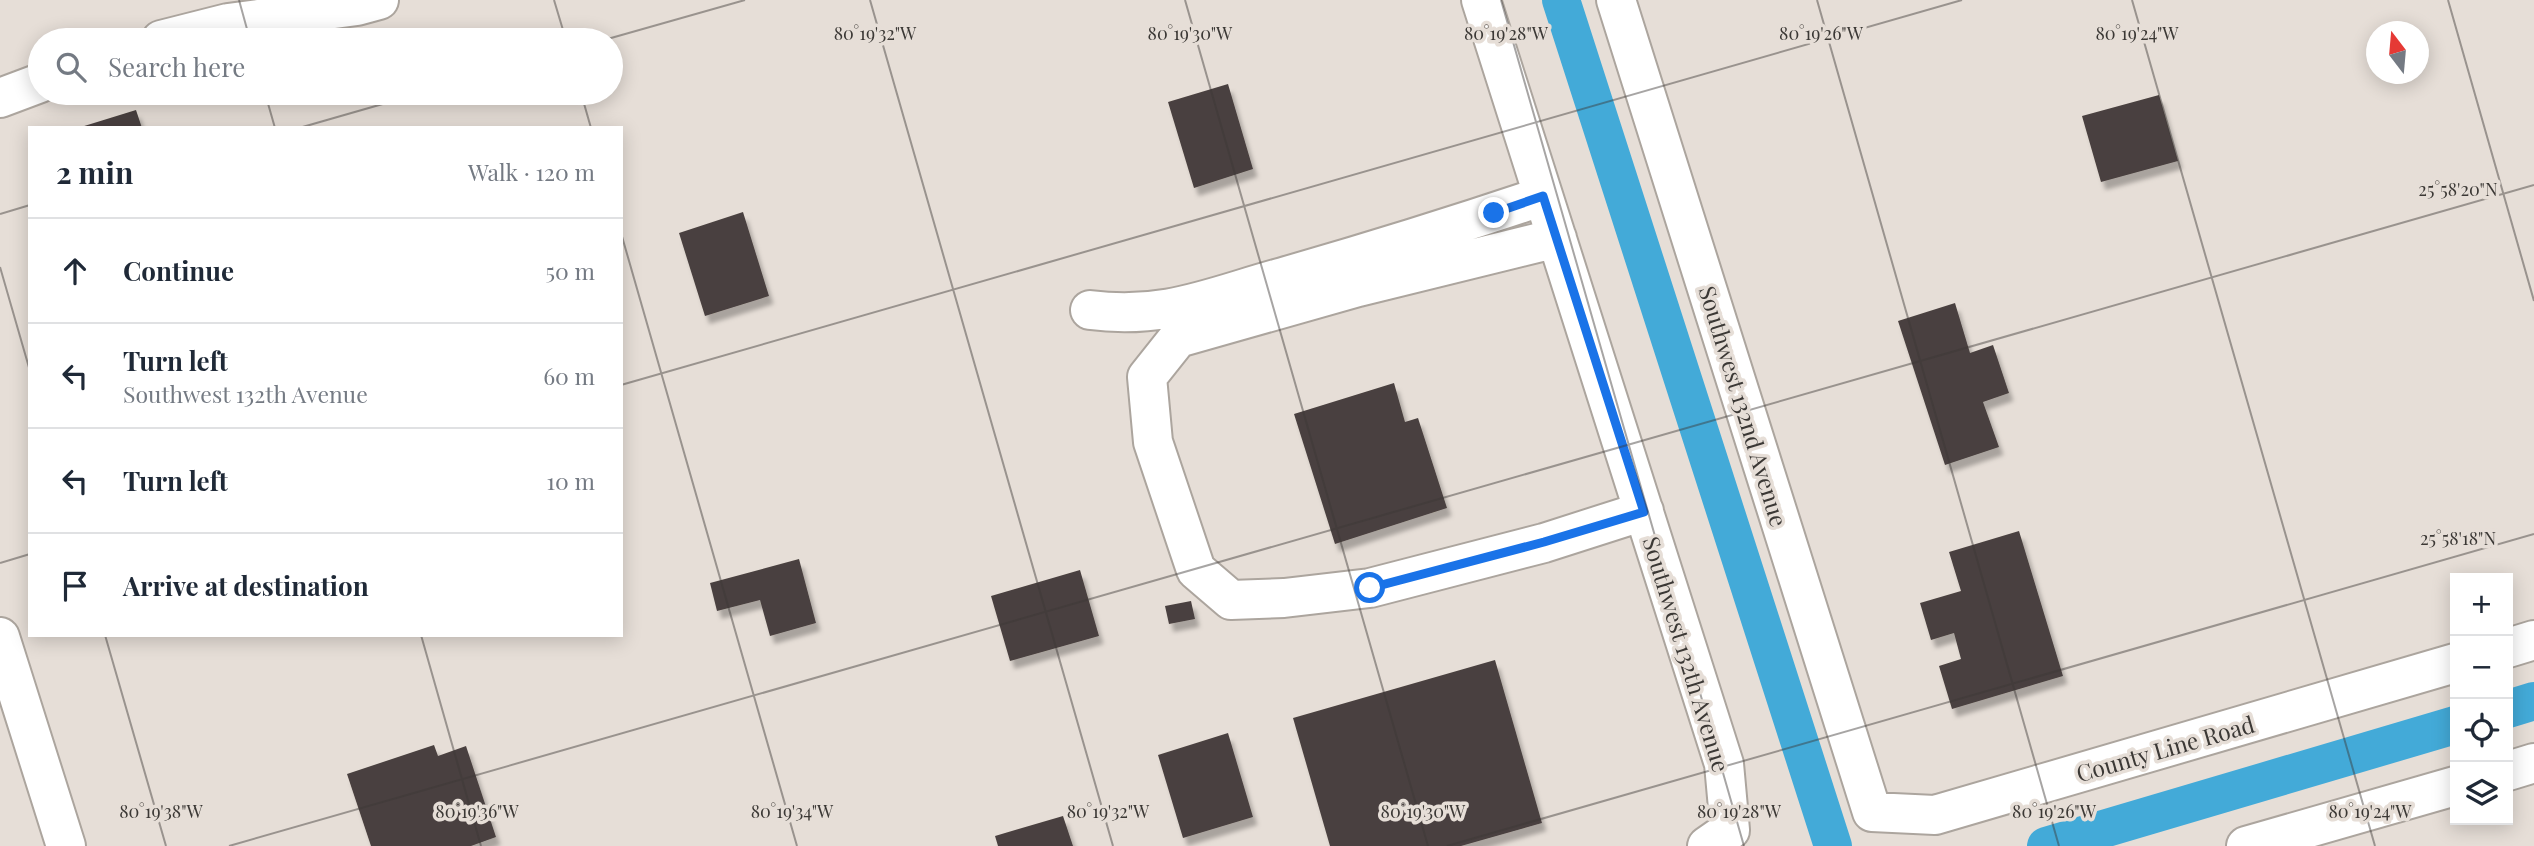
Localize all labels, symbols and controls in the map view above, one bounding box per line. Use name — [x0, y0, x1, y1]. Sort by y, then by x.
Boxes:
text: 80°19'32"W — [834, 21, 917, 45]
text: 80°19'30"W — [1148, 21, 1233, 45]
text: 80°19'28"W — [1464, 21, 1549, 45]
text: 80°19'26"W — [1779, 21, 1864, 45]
text: 80°19'24"W — [2095, 21, 2179, 45]
north arrow — [2366, 21, 2429, 84]
search box — [28, 28, 623, 105]
icon: search — [52, 48, 90, 86]
text: Search here — [108, 49, 245, 84]
text: 2 min — [56, 152, 133, 192]
text: Walk · 120 m — [468, 156, 595, 187]
text: 25°58'20"N — [2418, 177, 2498, 201]
route end — [1478, 197, 1509, 228]
icon: ahead — [56, 252, 94, 290]
text: Continue — [123, 253, 234, 288]
text: 50 m — [546, 255, 595, 286]
street label: Southwest 132nd Avenue — [1693, 282, 1795, 530]
text: Turn left — [123, 343, 228, 378]
icon: left — [56, 357, 94, 395]
text: 60 m — [543, 360, 595, 391]
text: Southwest 132th Avenue — [123, 378, 368, 409]
icon: left — [56, 462, 94, 500]
text: Turn left — [123, 463, 228, 498]
text: 10 m — [547, 465, 595, 496]
text: 25°58'18"N — [2420, 526, 2496, 550]
street label: Southwest 132th Avenue — [1636, 532, 1738, 776]
icon: arrive — [56, 567, 94, 605]
text: Arrive at destination — [123, 568, 369, 603]
route start — [1354, 572, 1385, 603]
map controls — [2450, 573, 2513, 825]
button: + — [2450, 573, 2513, 636]
button: − — [2450, 636, 2513, 699]
button: locate — [2450, 699, 2513, 762]
street label: County Line Road — [2072, 708, 2258, 788]
button: layers — [2450, 762, 2513, 825]
text: 80°19'38"W — [119, 799, 204, 823]
text: 80°19'36"W — [435, 799, 519, 823]
text: 80°19'34"W — [751, 799, 834, 823]
text: 80°19'32"W — [1067, 799, 1150, 823]
text: 80°19'30"W — [1381, 799, 1466, 823]
text: 80°19'28"W — [1697, 799, 1782, 823]
text: 80°19'26"W — [2012, 799, 2097, 823]
text: 80°19'24"W — [2328, 799, 2412, 823]

